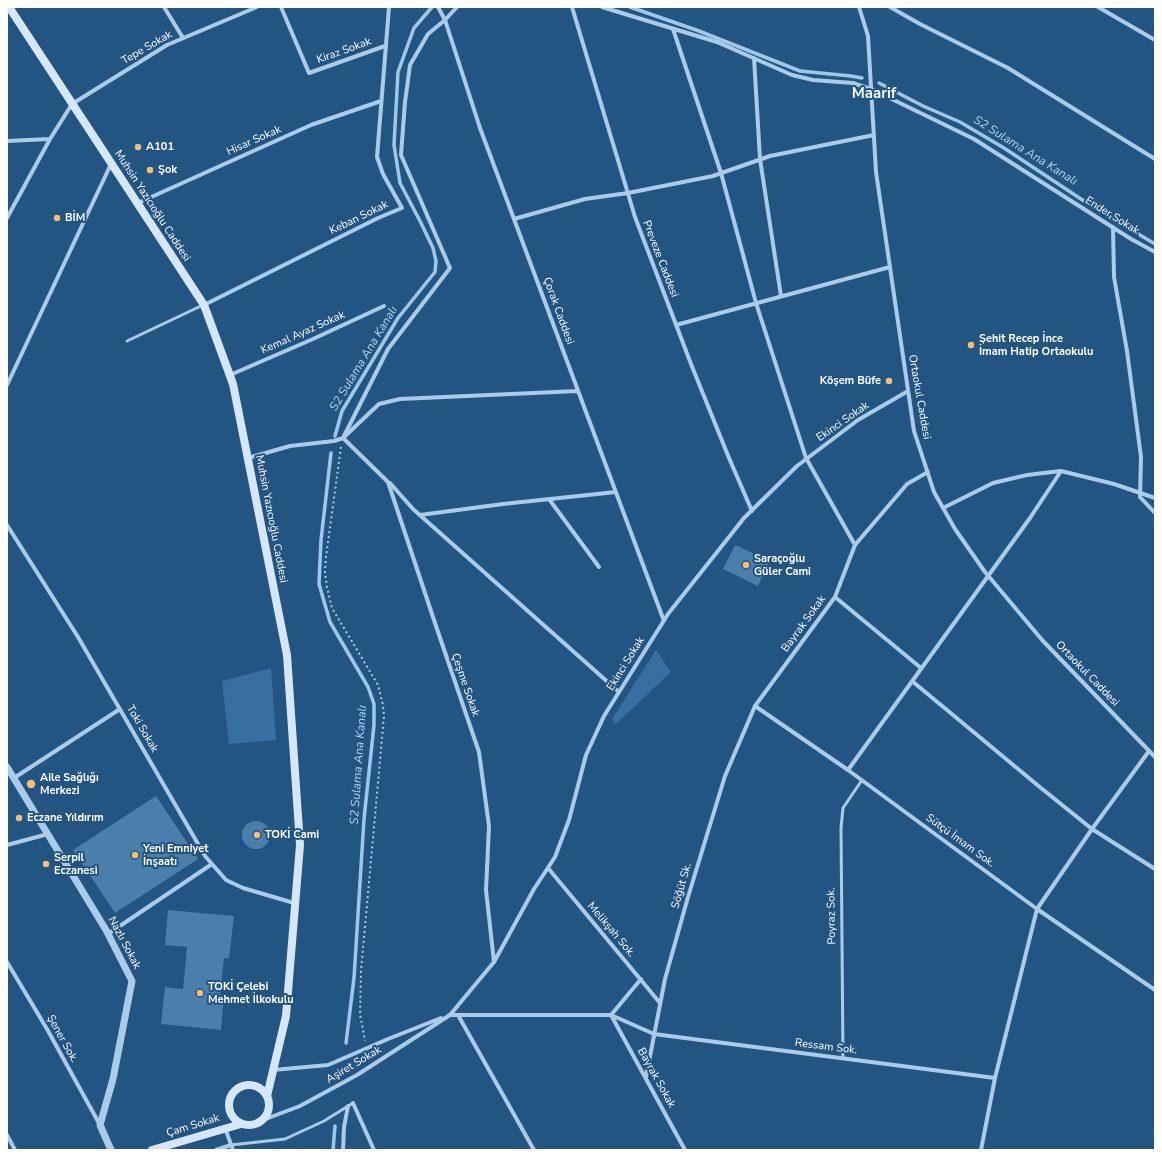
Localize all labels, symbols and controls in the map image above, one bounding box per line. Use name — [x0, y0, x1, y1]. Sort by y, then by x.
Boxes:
street label: Tepe Sokak — [119, 28, 175, 68]
street label: Kiraz Sokak — [315, 35, 373, 67]
district label: Maarif — [852, 85, 896, 103]
water label: S2 Sulama Ana Kanalı — [970, 113, 1080, 189]
street label: Hisar Sokak — [225, 123, 283, 159]
place label: A101 — [146, 140, 174, 154]
marker: A101 — [133, 142, 143, 152]
street label: Muhsin Yazıcıoğlu Caddesi — [111, 148, 193, 264]
place label: Şok — [158, 163, 177, 177]
marker: Şok — [145, 165, 155, 175]
street label: Ender Sokak — [1082, 194, 1142, 238]
street label: Keban Sokak — [328, 198, 390, 238]
place label: BİM — [65, 211, 85, 225]
marker: BİM — [52, 213, 62, 223]
street label: Preveze Caddesi — [639, 219, 681, 299]
street label: Çorak Caddesi — [540, 276, 576, 346]
water label: S2 Sulama Ana Kanalı — [327, 304, 401, 414]
street label: Kemal Ayaz Sokak — [259, 309, 347, 357]
place label: Şehit Recep İnce İmam Hatip Ortaokulu — [979, 332, 1093, 358]
marker: Şehit Recep İnce İmam Hatip Ortaokulu — [966, 340, 976, 350]
street label: Ortaokul Caddesi — [905, 354, 933, 440]
place label: Köşem Büfe — [820, 374, 881, 388]
marker: Köşem Büfe — [884, 376, 894, 386]
street label: Ekinci Sokak — [814, 399, 872, 445]
street label: Muhsin Yazıcıoğlu Caddesi — [252, 454, 290, 584]
place label: Saraçoğlu Güler Cami — [754, 552, 811, 578]
marker: Saraçoğlu Güler Cami — [741, 560, 751, 570]
street label: Bayrak Sokak — [779, 593, 829, 655]
street label: Ekinci Sokak — [604, 635, 648, 693]
street label: Ortaokul Caddesi — [1052, 639, 1122, 709]
street label: Çeşme Sokak — [448, 652, 482, 718]
street label: Toki Sokak — [123, 703, 161, 755]
water label: S2 Sulama Ana Kanalı — [348, 705, 370, 825]
place label: Aile Sağlığı Merkezi — [40, 771, 99, 797]
marker: Aile Sağlığı Merkezi — [25, 778, 37, 790]
place label: Eczane Yıldırım — [27, 811, 104, 825]
street label: Sütçü İmam Sok. — [923, 812, 997, 870]
marker: Eczane Yıldırım — [14, 813, 24, 823]
place label: TOKİ Cami — [265, 828, 319, 842]
marker: TOKİ Cami — [252, 830, 262, 840]
place label: Yeni Emniyet İnşaatı — [143, 842, 208, 868]
marker: Yeni Emniyet İnşaatı — [130, 850, 140, 860]
place label: Serpil Eczanesi — [54, 851, 97, 877]
marker: Serpil Eczanesi — [41, 859, 51, 869]
street label: Söğüt Sk. — [669, 862, 695, 910]
street label: Poyraz Sok. — [825, 887, 839, 945]
street label: Melikşah Sok. — [584, 900, 638, 960]
street label: Nazlı Sokak — [105, 915, 143, 971]
place label: TOKİ Çelebi Mehmet İlkokulu — [208, 980, 294, 1006]
marker: TOKİ Çelebi Mehmet İlkokulu — [195, 988, 205, 998]
street label: Şener Sok. — [44, 1013, 80, 1065]
street label: Ressam Sok. — [794, 1037, 858, 1057]
street label: Aşiret Sokak — [324, 1043, 384, 1087]
street label: Bayrak Sokak — [634, 1046, 678, 1110]
street label: Çam Sokak — [165, 1112, 221, 1140]

